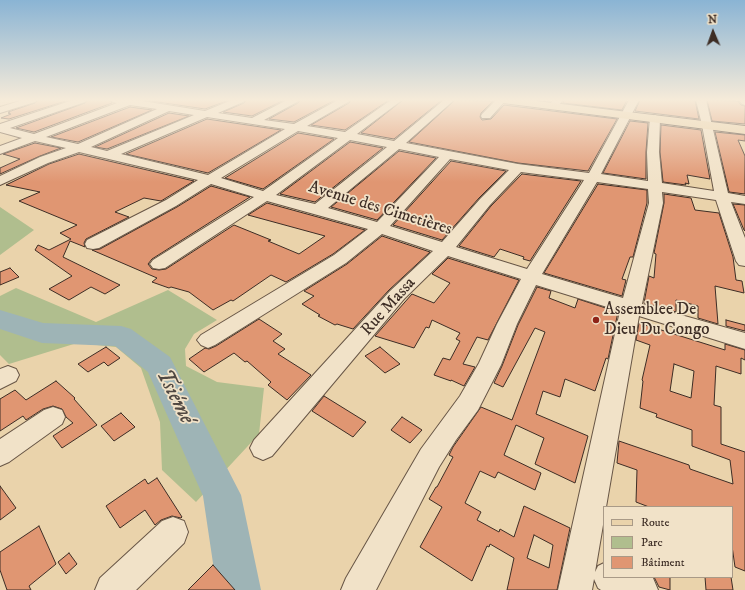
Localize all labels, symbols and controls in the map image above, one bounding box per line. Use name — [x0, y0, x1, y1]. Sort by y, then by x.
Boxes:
north arrow — [693, 12, 733, 52]
text: N — [708, 13, 717, 27]
street label: Avenue des Cimetières — [306, 177, 454, 241]
street label: Rue Massa — [357, 274, 421, 340]
place label: Assemblee De Dieu Du Congo — [604, 300, 709, 340]
marker: Assemblee De Dieu Du Congo — [591, 315, 601, 325]
water label: Tsiémé — [149, 365, 199, 429]
legend — [603, 506, 733, 578]
text: Route — [641, 515, 669, 530]
text: Parc — [641, 535, 663, 550]
text: Bâtiment — [641, 555, 685, 570]

